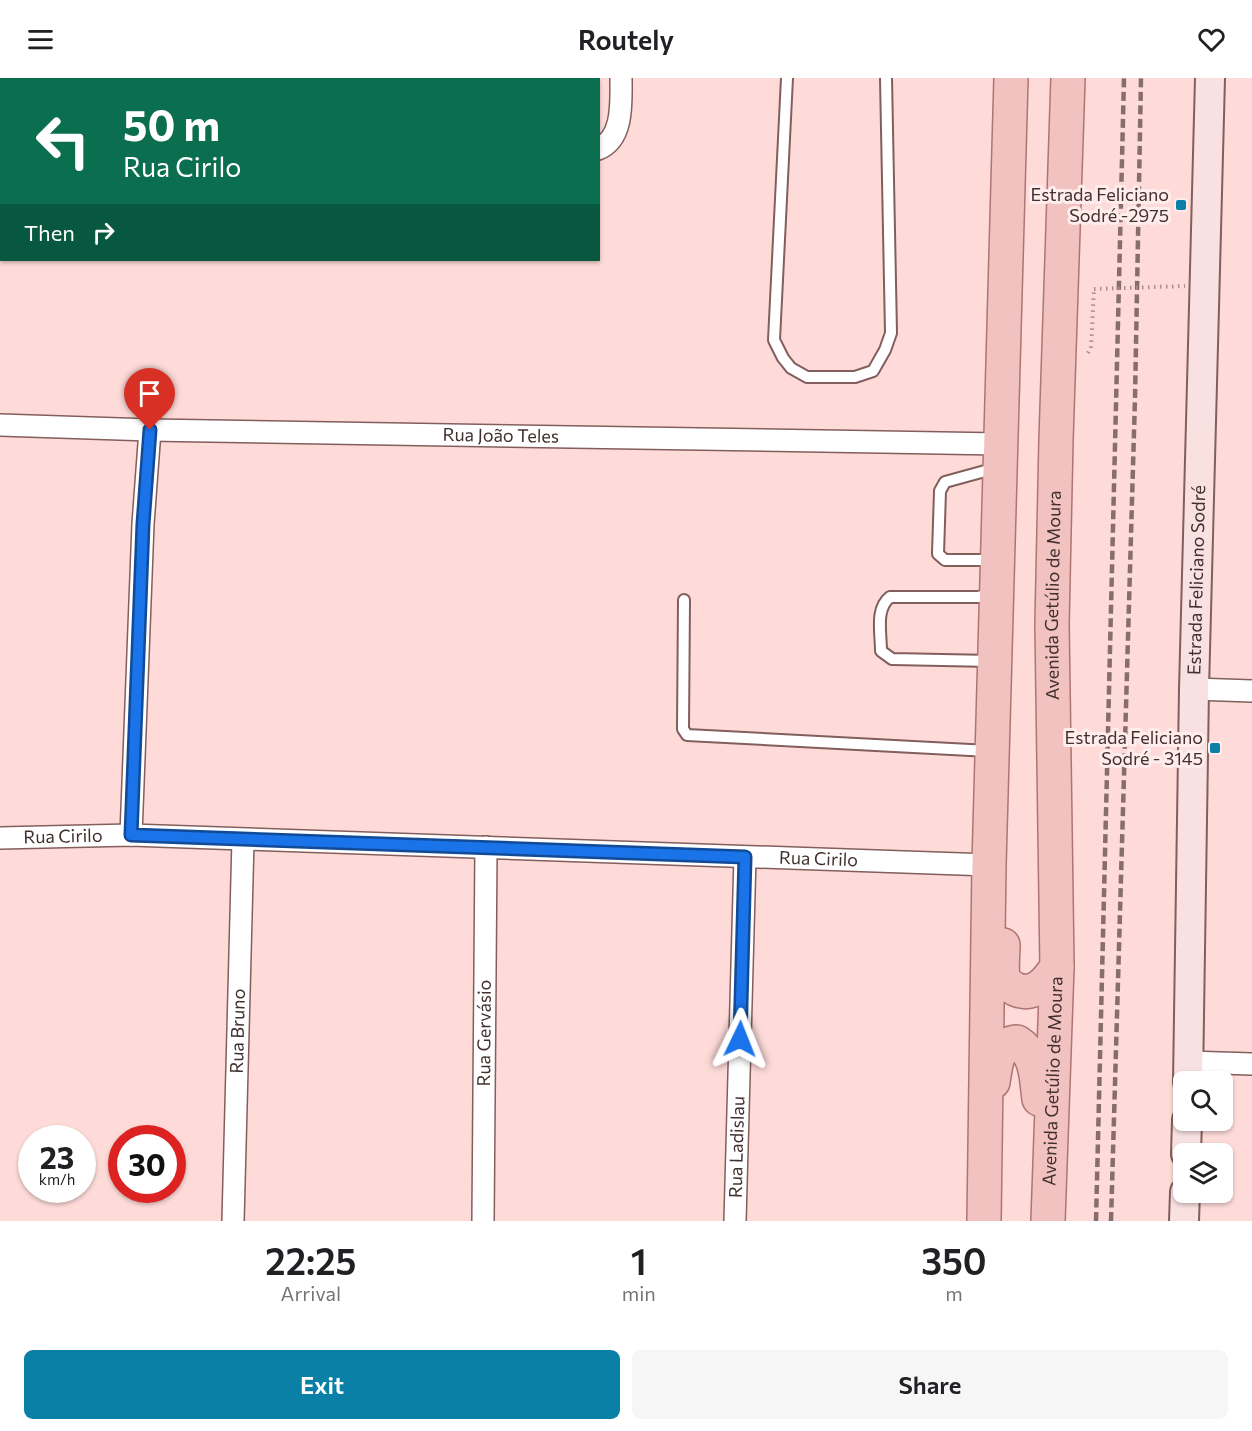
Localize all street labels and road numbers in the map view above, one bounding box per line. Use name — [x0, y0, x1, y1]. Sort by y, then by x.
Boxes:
street label: Rua João Teles — [443, 423, 559, 447]
street label: Estrada Feliciano Sodré — [1182, 485, 1209, 675]
street label: Avenida Getúlio de Moura — [1040, 490, 1065, 700]
street label: Rua Cirilo — [23, 824, 103, 847]
street label: Rua Cirilo — [779, 846, 858, 870]
street label: Avenida Getúlio de Moura — [1037, 976, 1067, 1186]
street label: Rua Gervásio — [472, 979, 495, 1086]
street label: Rua Bruno — [225, 988, 249, 1074]
street label: Rua Ladislau — [724, 1096, 748, 1198]

